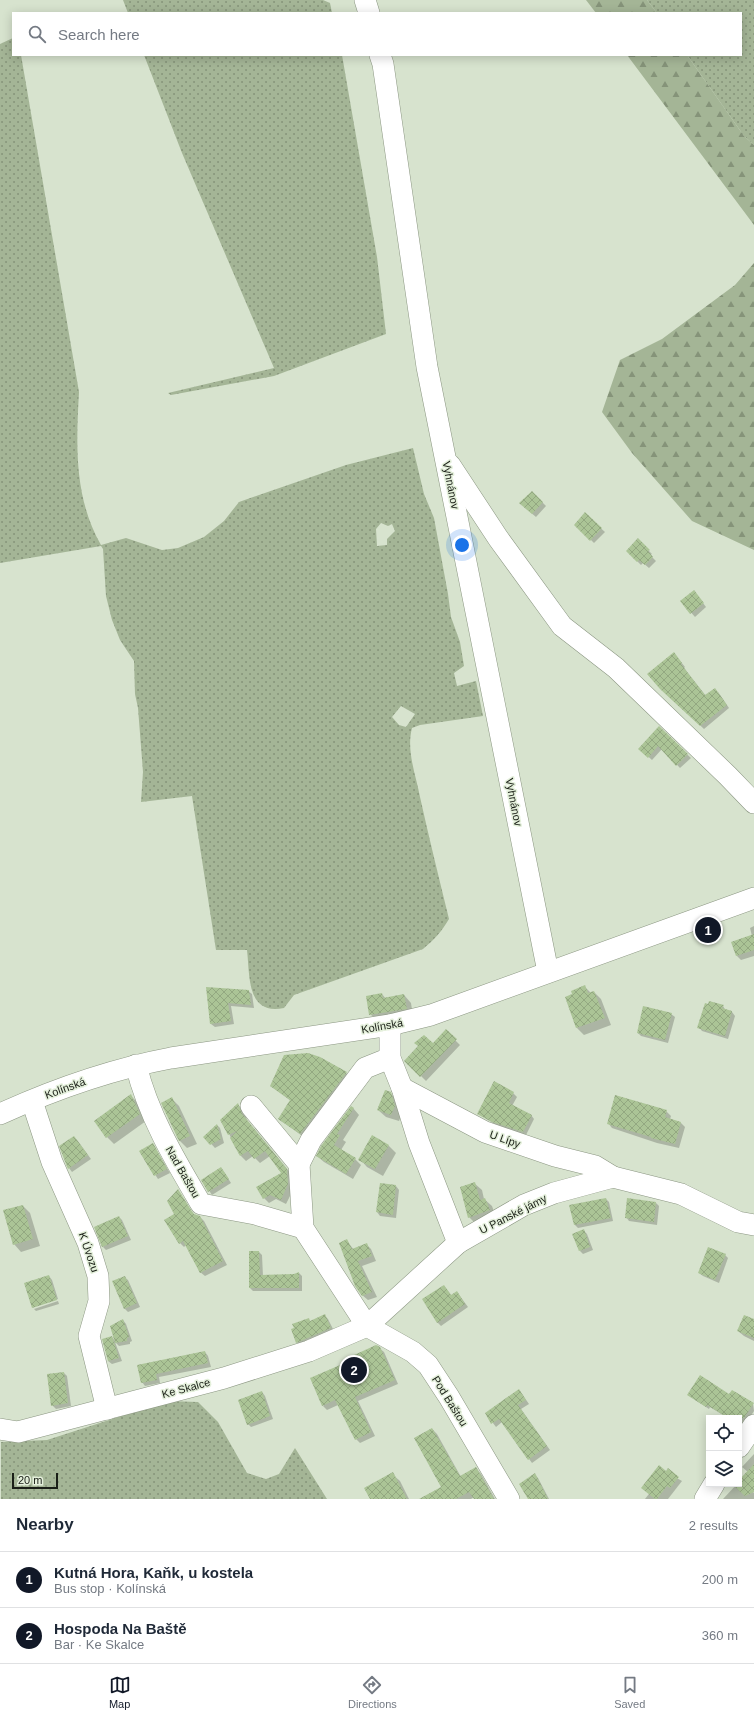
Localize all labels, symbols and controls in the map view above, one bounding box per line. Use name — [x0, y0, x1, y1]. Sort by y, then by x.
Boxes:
search box — [12, 12, 742, 56]
icon: search — [26, 23, 48, 45]
text: Search here — [58, 26, 140, 43]
street label: Vyhnánov — [440, 460, 462, 510]
your location — [452, 535, 472, 555]
street label: Vyhnánov — [503, 777, 525, 827]
pin: 1 — [695, 915, 721, 945]
street label: Kolínská — [360, 1016, 405, 1036]
street label: Kolínská — [43, 1075, 88, 1101]
street label: U Lípy — [488, 1128, 522, 1150]
street label: Nad Baštou — [163, 1144, 203, 1200]
street label: U Panské jámy — [477, 1192, 549, 1236]
street label: K Úvozu — [77, 1230, 101, 1274]
pin: 2 — [341, 1355, 367, 1385]
street label: Pod Baštou — [430, 1374, 470, 1428]
street label: Ke Skalce — [161, 1376, 211, 1400]
map controls — [706, 1415, 742, 1487]
button: locate — [706, 1415, 742, 1451]
button: layers — [706, 1451, 742, 1487]
scale bar — [12, 1471, 58, 1490]
text: 20 m — [18, 1474, 42, 1486]
text: Nearby — [16, 1515, 74, 1534]
text: 2 results — [689, 1518, 738, 1533]
text: Kutná Hora, Kaňk, u kostela — [54, 1564, 253, 1581]
text: 1 — [25, 1572, 33, 1587]
text: 200 m — [702, 1572, 738, 1587]
text: Bus stop · Kolínská — [54, 1581, 166, 1596]
text: Hospoda Na Baště — [54, 1620, 187, 1637]
text: 2 — [25, 1628, 33, 1643]
text: 360 m — [702, 1628, 738, 1643]
text: Bar · Ke Skalce — [54, 1637, 144, 1652]
tab: Map — [109, 1674, 131, 1710]
tab: Directions — [348, 1674, 397, 1710]
tab: Saved — [614, 1674, 645, 1710]

